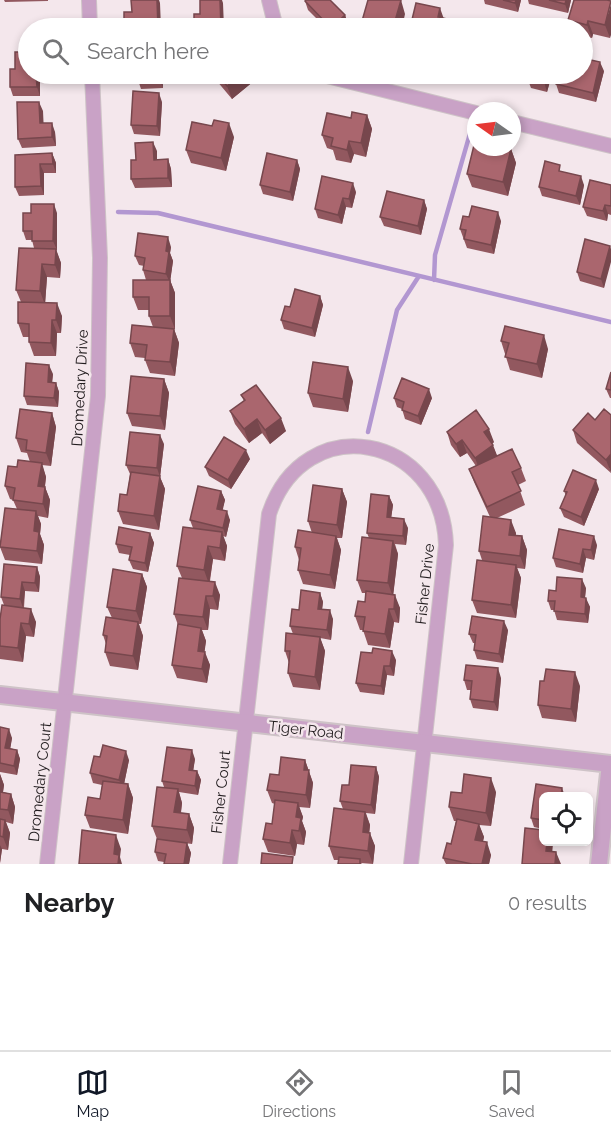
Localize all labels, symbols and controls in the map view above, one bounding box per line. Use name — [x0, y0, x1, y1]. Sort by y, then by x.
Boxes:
search box — [18, 18, 593, 84]
icon: search — [39, 35, 72, 68]
text: Search here — [87, 38, 209, 64]
north arrow — [467, 102, 521, 156]
street label: Dromedary Drive — [68, 329, 92, 447]
street label: Fisher Drive — [412, 542, 438, 625]
street label: Tiger Road — [268, 717, 344, 743]
street label: Dromedary Court — [25, 721, 55, 843]
street label: Fisher Court — [208, 749, 234, 835]
map controls — [539, 792, 593, 846]
button: locate — [539, 792, 593, 846]
text: Nearby — [24, 888, 114, 918]
text: 0 results — [508, 891, 587, 915]
tab: Map — [76, 1066, 109, 1121]
tab: Directions — [262, 1066, 336, 1121]
tab: Saved — [489, 1066, 535, 1121]

